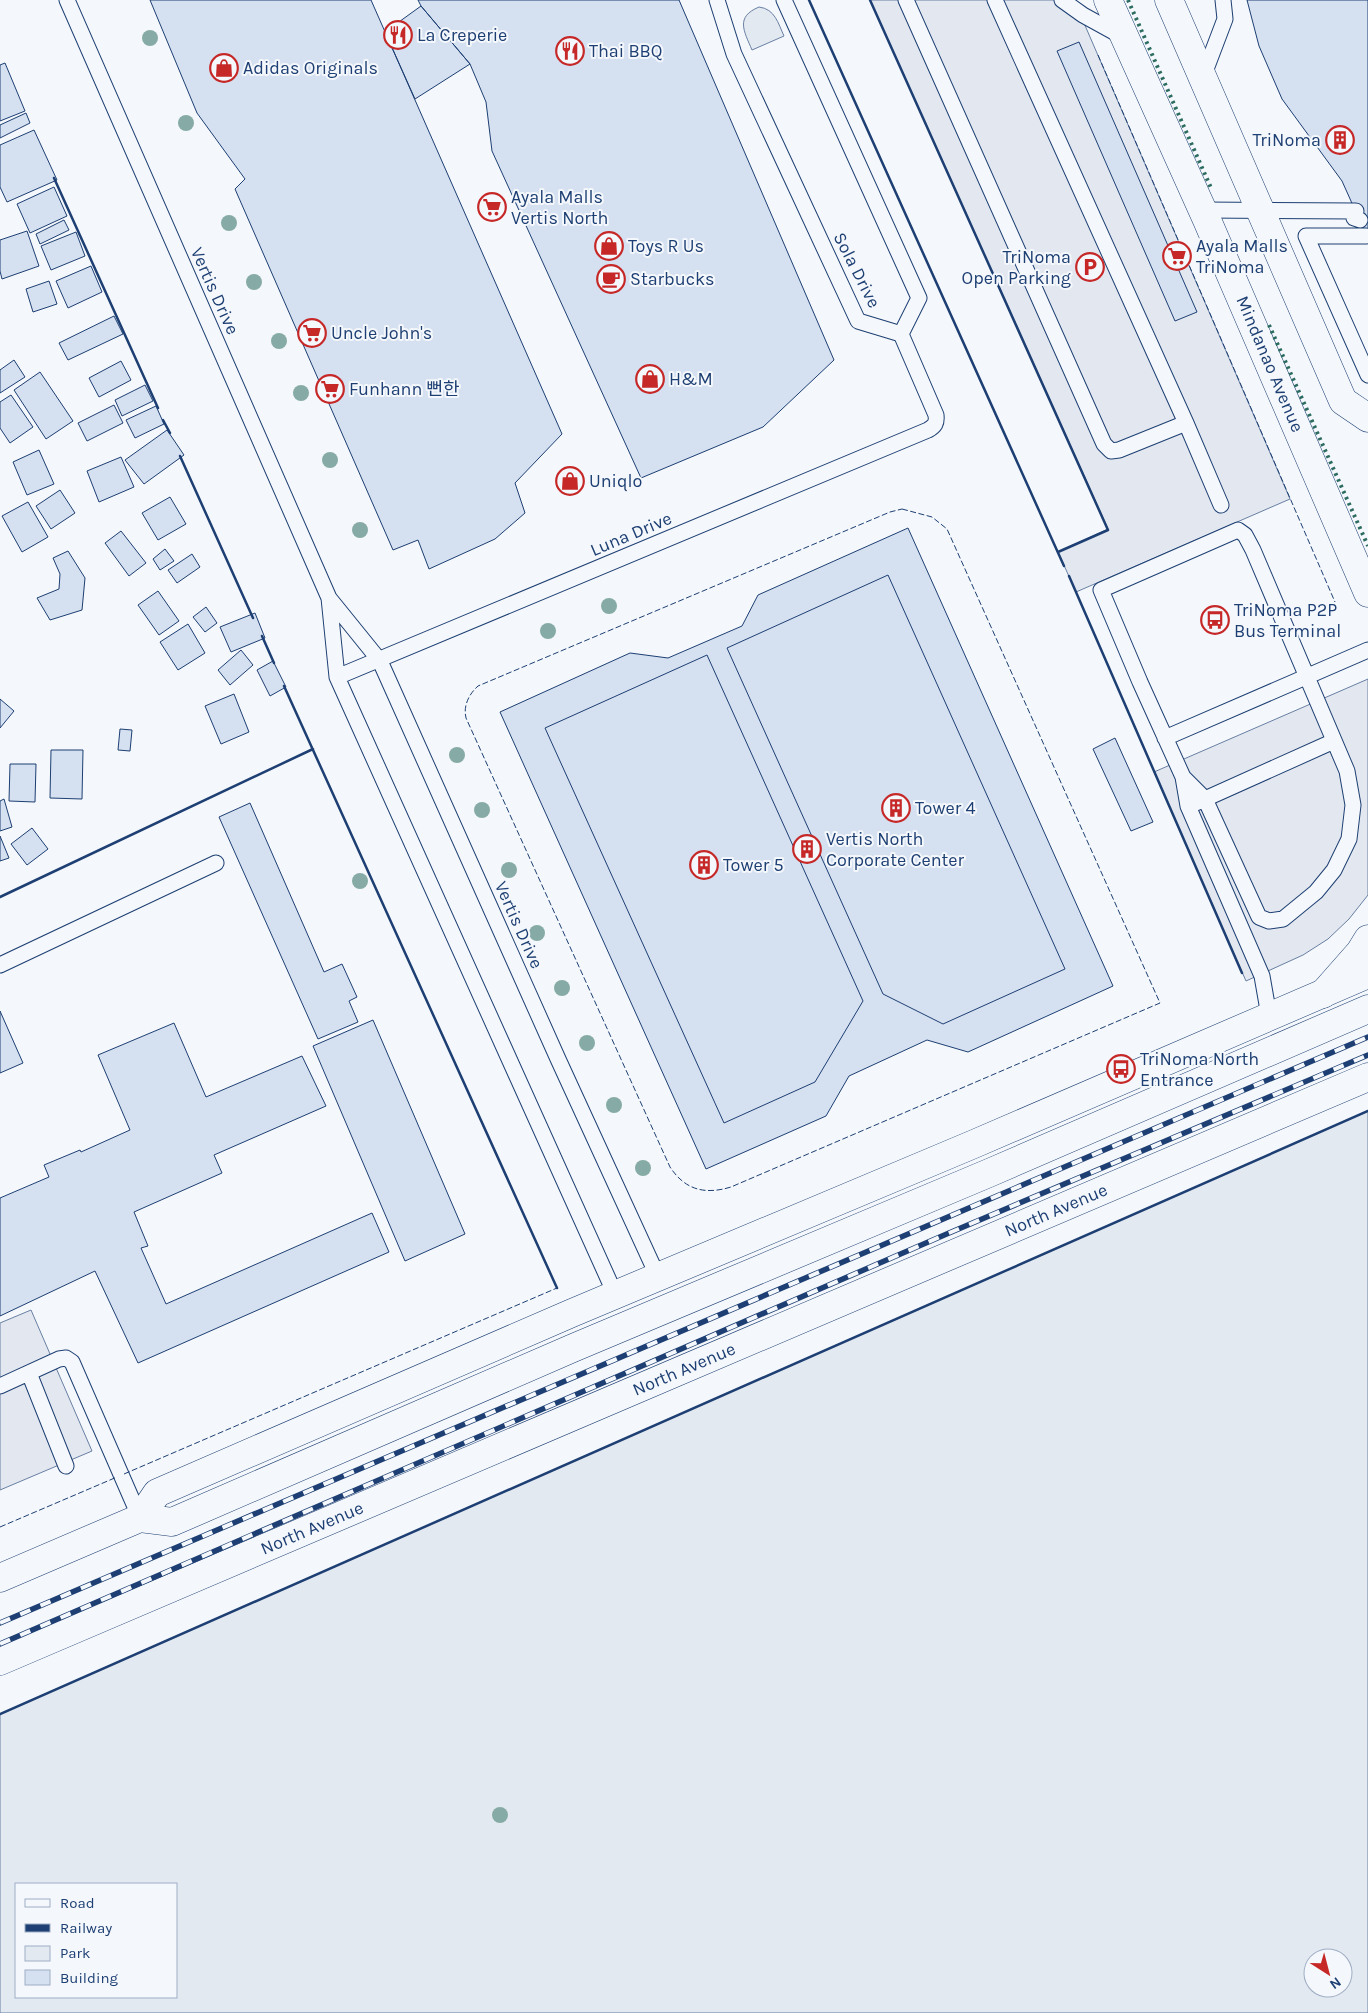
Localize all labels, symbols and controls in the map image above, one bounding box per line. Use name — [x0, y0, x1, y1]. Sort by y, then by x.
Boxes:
restaurant icon: La Creperie — [383, 20, 413, 50]
place label: La Creperie — [417, 24, 507, 46]
restaurant icon: Thai BBQ — [555, 36, 585, 66]
place label: Thai BBQ — [589, 40, 663, 62]
shop icon: Adidas Originals — [209, 53, 239, 83]
place label: Adidas Originals — [243, 57, 378, 79]
building icon: TriNoma — [1325, 125, 1355, 155]
place label: TriNoma — [1253, 129, 1321, 151]
place label: Ayala Malls Vertis North — [511, 186, 608, 229]
supermarket icon: Ayala Malls Vertis North — [477, 192, 507, 222]
street label: Sola Drive — [829, 228, 885, 312]
shop icon: Toys R Us — [594, 231, 624, 261]
place label: Toys R Us — [628, 235, 704, 257]
place label: Ayala Malls TriNoma — [1196, 235, 1288, 278]
supermarket icon: Ayala Malls TriNoma — [1162, 241, 1192, 271]
street label: Vertis Drive — [186, 244, 244, 338]
place label: TriNoma Open Parking — [962, 246, 1071, 289]
parking icon: TriNoma Open Parking — [1075, 252, 1105, 282]
cafe icon: Starbucks — [596, 264, 626, 294]
place label: Starbucks — [630, 268, 715, 290]
street label: Mindanao Avenue — [1231, 292, 1309, 436]
supermarket icon: Uncle John's — [297, 318, 327, 348]
place label: Uncle John's — [331, 322, 432, 344]
shop icon: H&M — [635, 364, 665, 394]
place label: H&M — [669, 368, 713, 390]
supermarket icon: Funhann 뻔한 — [315, 374, 345, 404]
place label: Funhann 뻔한 — [349, 378, 460, 400]
shop icon: Uniqlo — [555, 466, 585, 496]
place label: Uniqlo — [589, 470, 642, 492]
street label: Luna Drive — [587, 507, 675, 561]
place label: TriNoma P2P Bus Terminal — [1234, 599, 1341, 642]
bus stop icon: TriNoma P2P Bus Terminal — [1200, 605, 1230, 635]
building icon: Tower 4 — [881, 793, 911, 823]
place label: Tower 4 — [915, 797, 976, 819]
place label: Vertis North Corporate Center — [826, 828, 965, 871]
building icon: Vertis North Corporate Center — [792, 834, 822, 864]
building icon: Tower 5 — [689, 850, 719, 880]
place label: Tower 5 — [723, 854, 784, 876]
street label: Vertis Drive — [490, 878, 548, 972]
place label: TriNoma North Entrance — [1140, 1048, 1259, 1091]
bus stop icon: TriNoma North Entrance — [1106, 1054, 1136, 1084]
street label: North Avenue — [1001, 1178, 1111, 1242]
street label: North Avenue — [629, 1337, 739, 1401]
street label: North Avenue — [257, 1496, 367, 1560]
legend — [15, 1883, 178, 1998]
text: Road — [60, 1894, 95, 1912]
text: Railway — [60, 1919, 112, 1937]
text: Park — [60, 1944, 90, 1962]
north arrow — [1303, 1948, 1353, 1998]
text: Building — [60, 1969, 118, 1987]
text: N — [1326, 1973, 1344, 1993]

